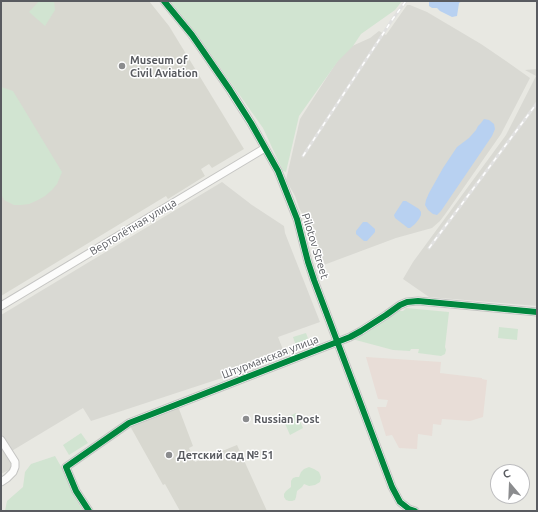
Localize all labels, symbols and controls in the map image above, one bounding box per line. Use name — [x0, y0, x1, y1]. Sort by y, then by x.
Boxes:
place label: Museum of Civil Aviation — [130, 53, 198, 79]
marker: Museum of Civil Aviation — [117, 61, 127, 71]
street label: Вертолётная улица — [87, 196, 179, 258]
street label: Pilotov Street — [299, 212, 331, 280]
street label: Штурманская улица — [220, 332, 320, 382]
place label: Russian Post — [254, 412, 319, 426]
marker: Russian Post — [241, 414, 251, 424]
place label: Детский сад № 51 — [177, 448, 274, 462]
marker: Детский сад № 51 — [164, 450, 174, 460]
north arrow — [490, 464, 530, 504]
text: С — [501, 467, 512, 480]

